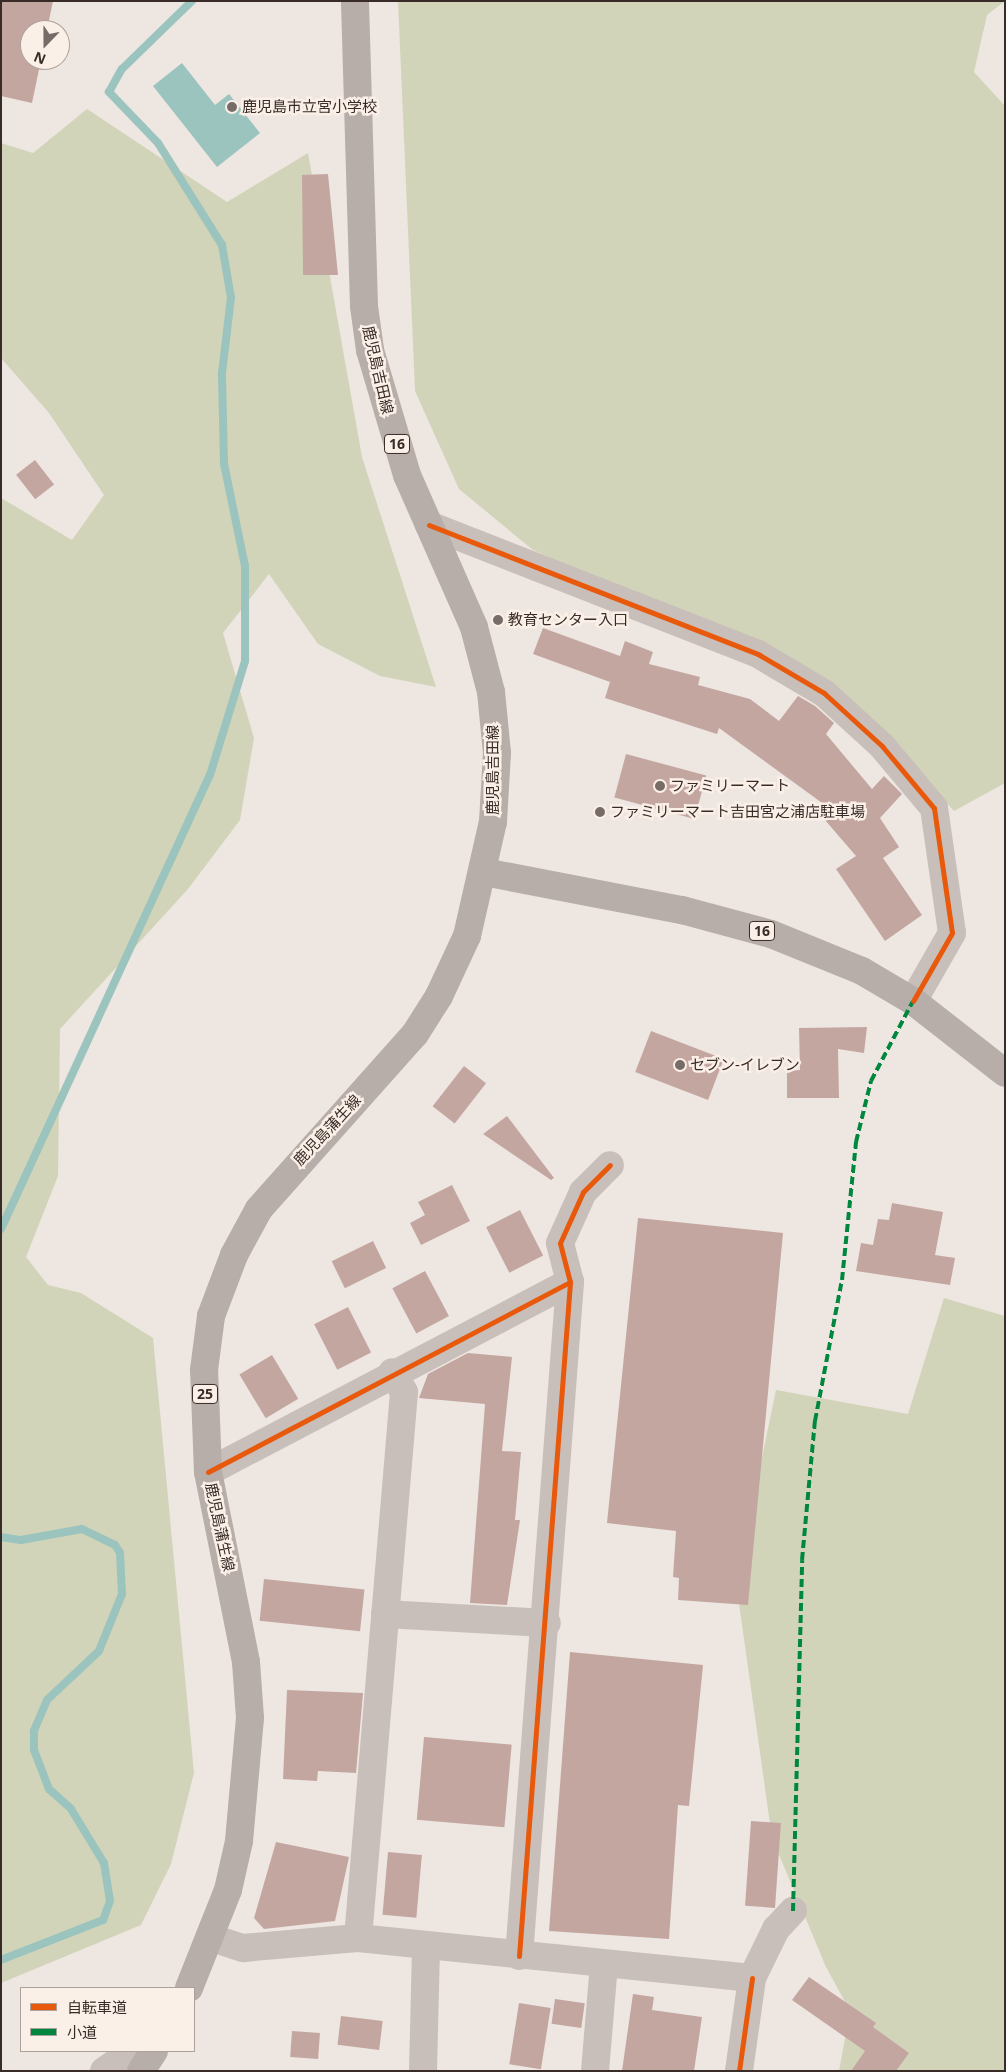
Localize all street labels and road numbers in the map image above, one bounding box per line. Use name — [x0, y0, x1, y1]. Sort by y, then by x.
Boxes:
street label: 鹿児島吉田線 — [359, 324, 397, 416]
road number: 16 — [383, 432, 411, 456]
street label: 鹿児島吉田線 — [484, 725, 502, 815]
road number: 16 — [748, 919, 776, 942]
street label: 鹿児島蒲生線 — [290, 1091, 364, 1169]
road number: 25 — [191, 1382, 219, 1406]
street label: 鹿児島蒲生線 — [202, 1481, 238, 1573]

